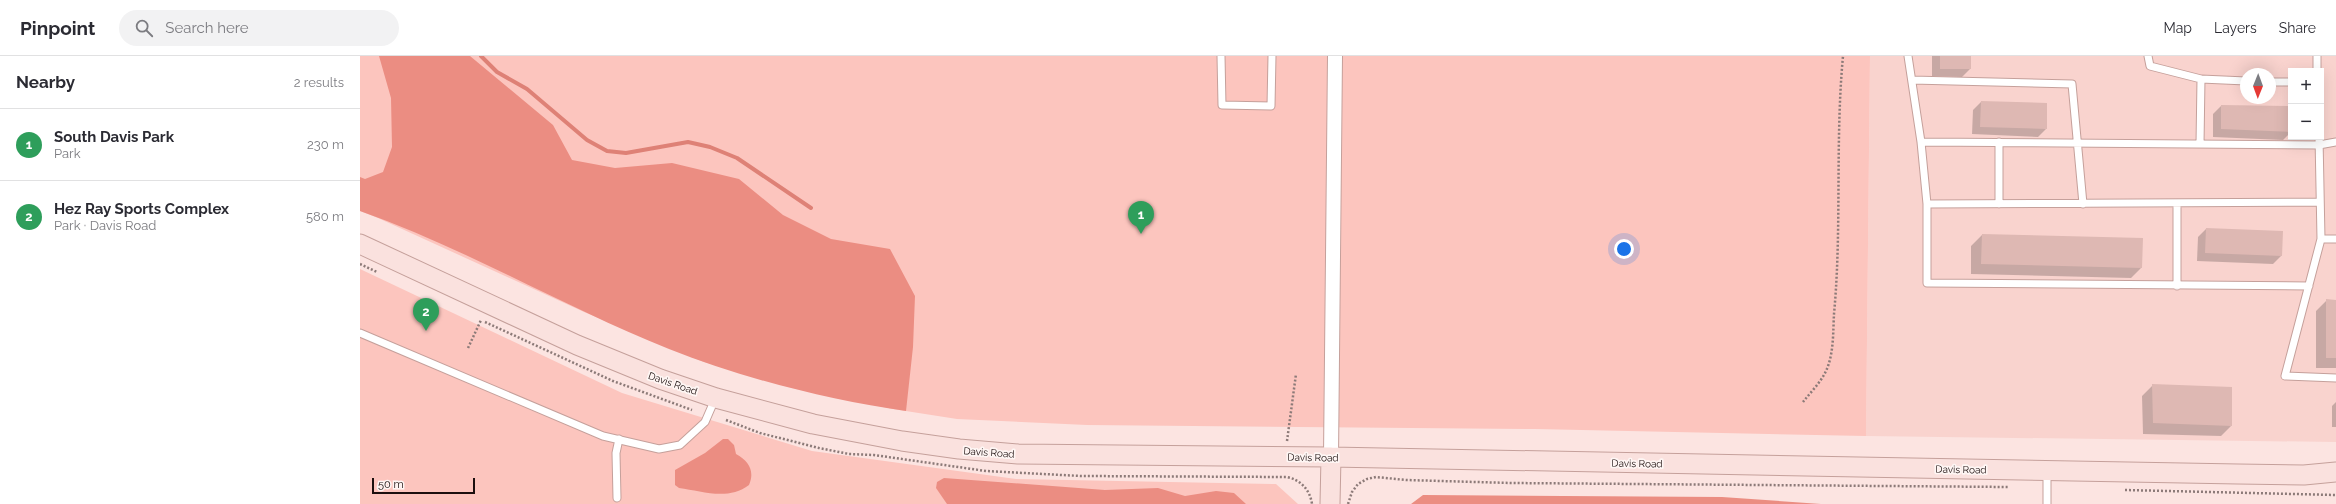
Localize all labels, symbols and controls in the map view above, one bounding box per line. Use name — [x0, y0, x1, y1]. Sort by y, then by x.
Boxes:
search box — [119, 10, 399, 46]
text: Pinpoint — [20, 17, 95, 39]
icon: search — [133, 17, 155, 39]
text: Search here — [165, 19, 249, 37]
text: Map — [2164, 20, 2192, 36]
text: Layers — [2214, 20, 2257, 36]
text: Share — [2279, 20, 2316, 36]
north arrow — [2240, 68, 2276, 104]
map controls — [2288, 68, 2324, 140]
button: + — [2288, 68, 2324, 104]
text: Nearby — [16, 72, 75, 92]
text: 2 results — [294, 75, 344, 90]
button: − — [2288, 104, 2324, 140]
text: South Davis Park — [54, 128, 174, 146]
text: 1 — [26, 137, 32, 152]
text: 230 m — [307, 137, 344, 152]
text: Park — [54, 146, 81, 161]
text: Hez Ray Sports Complex — [54, 200, 229, 218]
pin: 1 — [1128, 201, 1154, 234]
text: 2 — [25, 209, 33, 224]
text: 580 m — [306, 209, 344, 224]
text: Park · Davis Road — [54, 218, 156, 233]
your location — [1614, 239, 1634, 259]
pin: 2 — [413, 298, 439, 331]
street label: Davis Road — [647, 370, 699, 397]
street label: Davis Road — [963, 445, 1015, 460]
street label: Davis Road — [1287, 452, 1339, 463]
street label: Davis Road — [1611, 458, 1663, 469]
street label: Davis Road — [1935, 464, 1987, 475]
scale bar — [372, 476, 475, 495]
text: 50 m — [378, 478, 404, 491]

